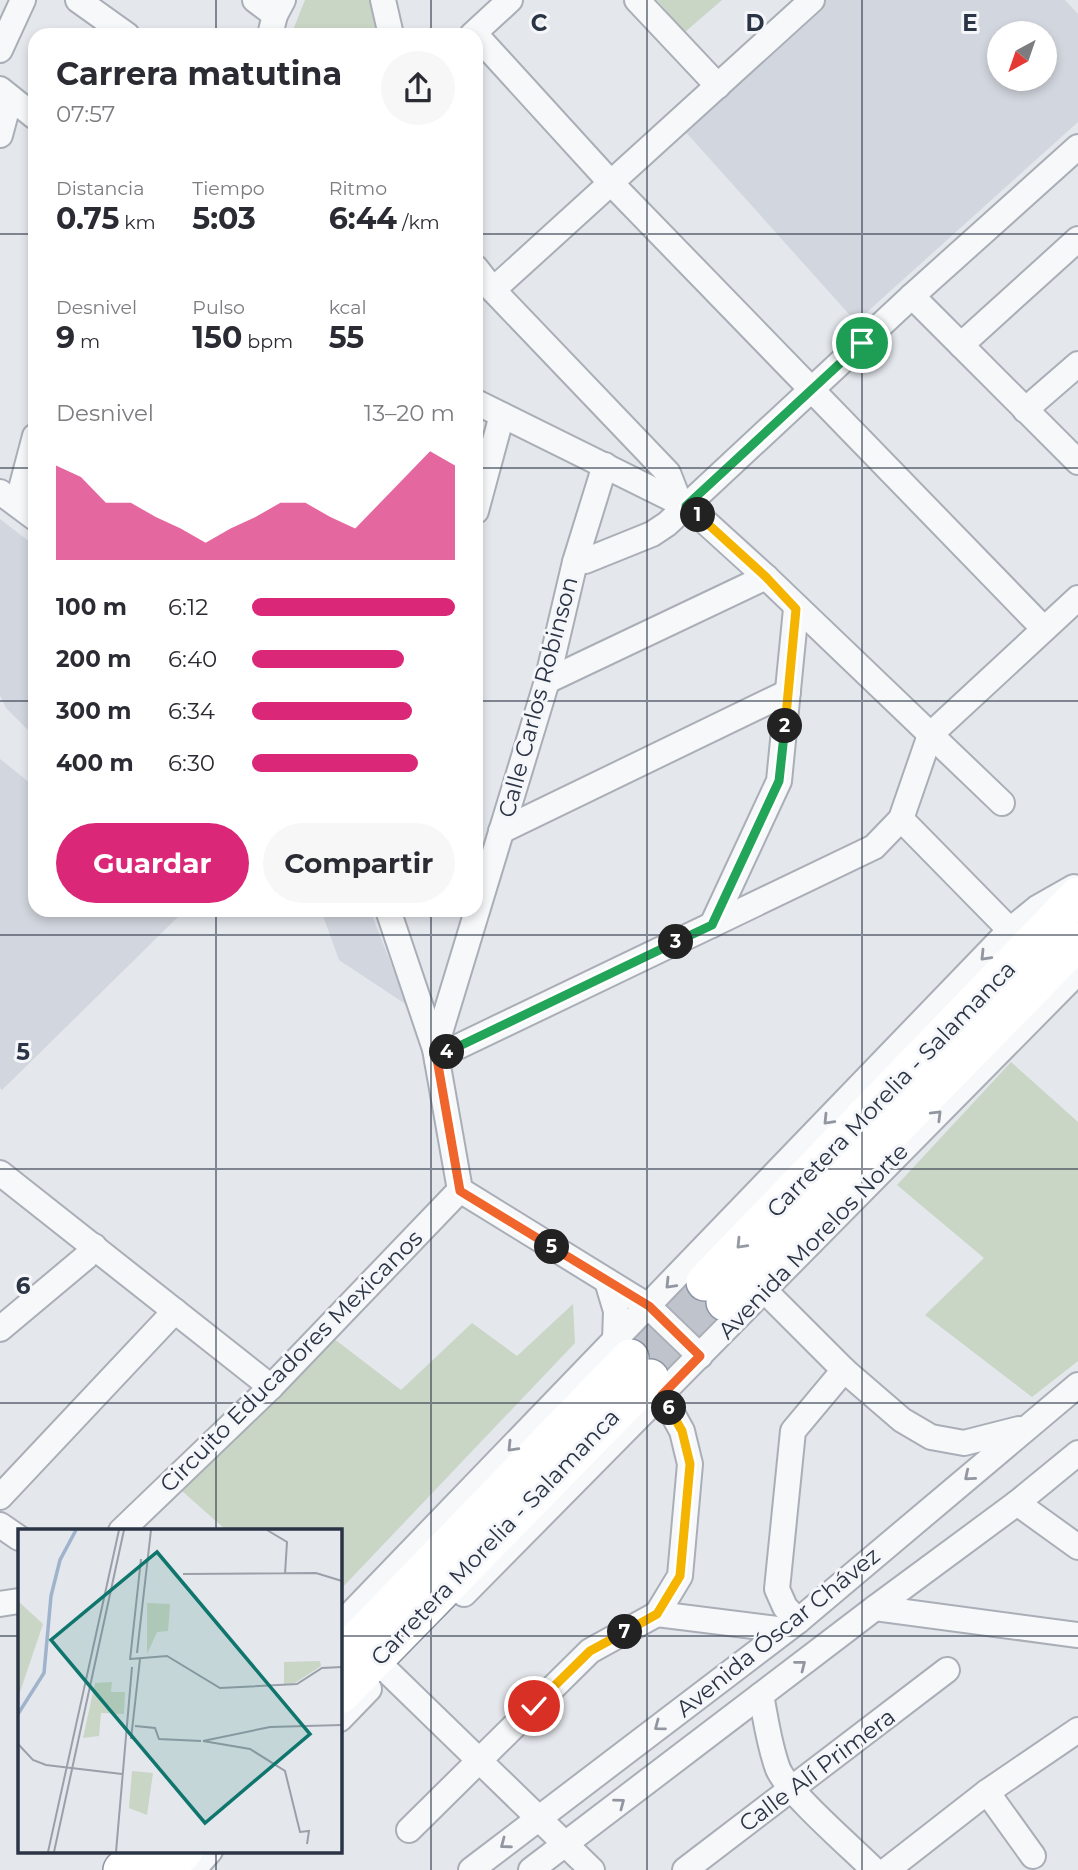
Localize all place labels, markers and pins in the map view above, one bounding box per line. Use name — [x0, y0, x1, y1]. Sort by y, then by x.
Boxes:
pin — [832, 313, 892, 373]
pin: 1 — [680, 498, 716, 532]
pin: 2 — [768, 708, 802, 744]
pin: 3 — [658, 925, 694, 960]
pin: 4 — [430, 1034, 464, 1070]
pin: 5 — [534, 1230, 570, 1264]
pin: 6 — [652, 1390, 686, 1426]
pin: 7 — [608, 1614, 642, 1650]
pin — [504, 1676, 564, 1736]

